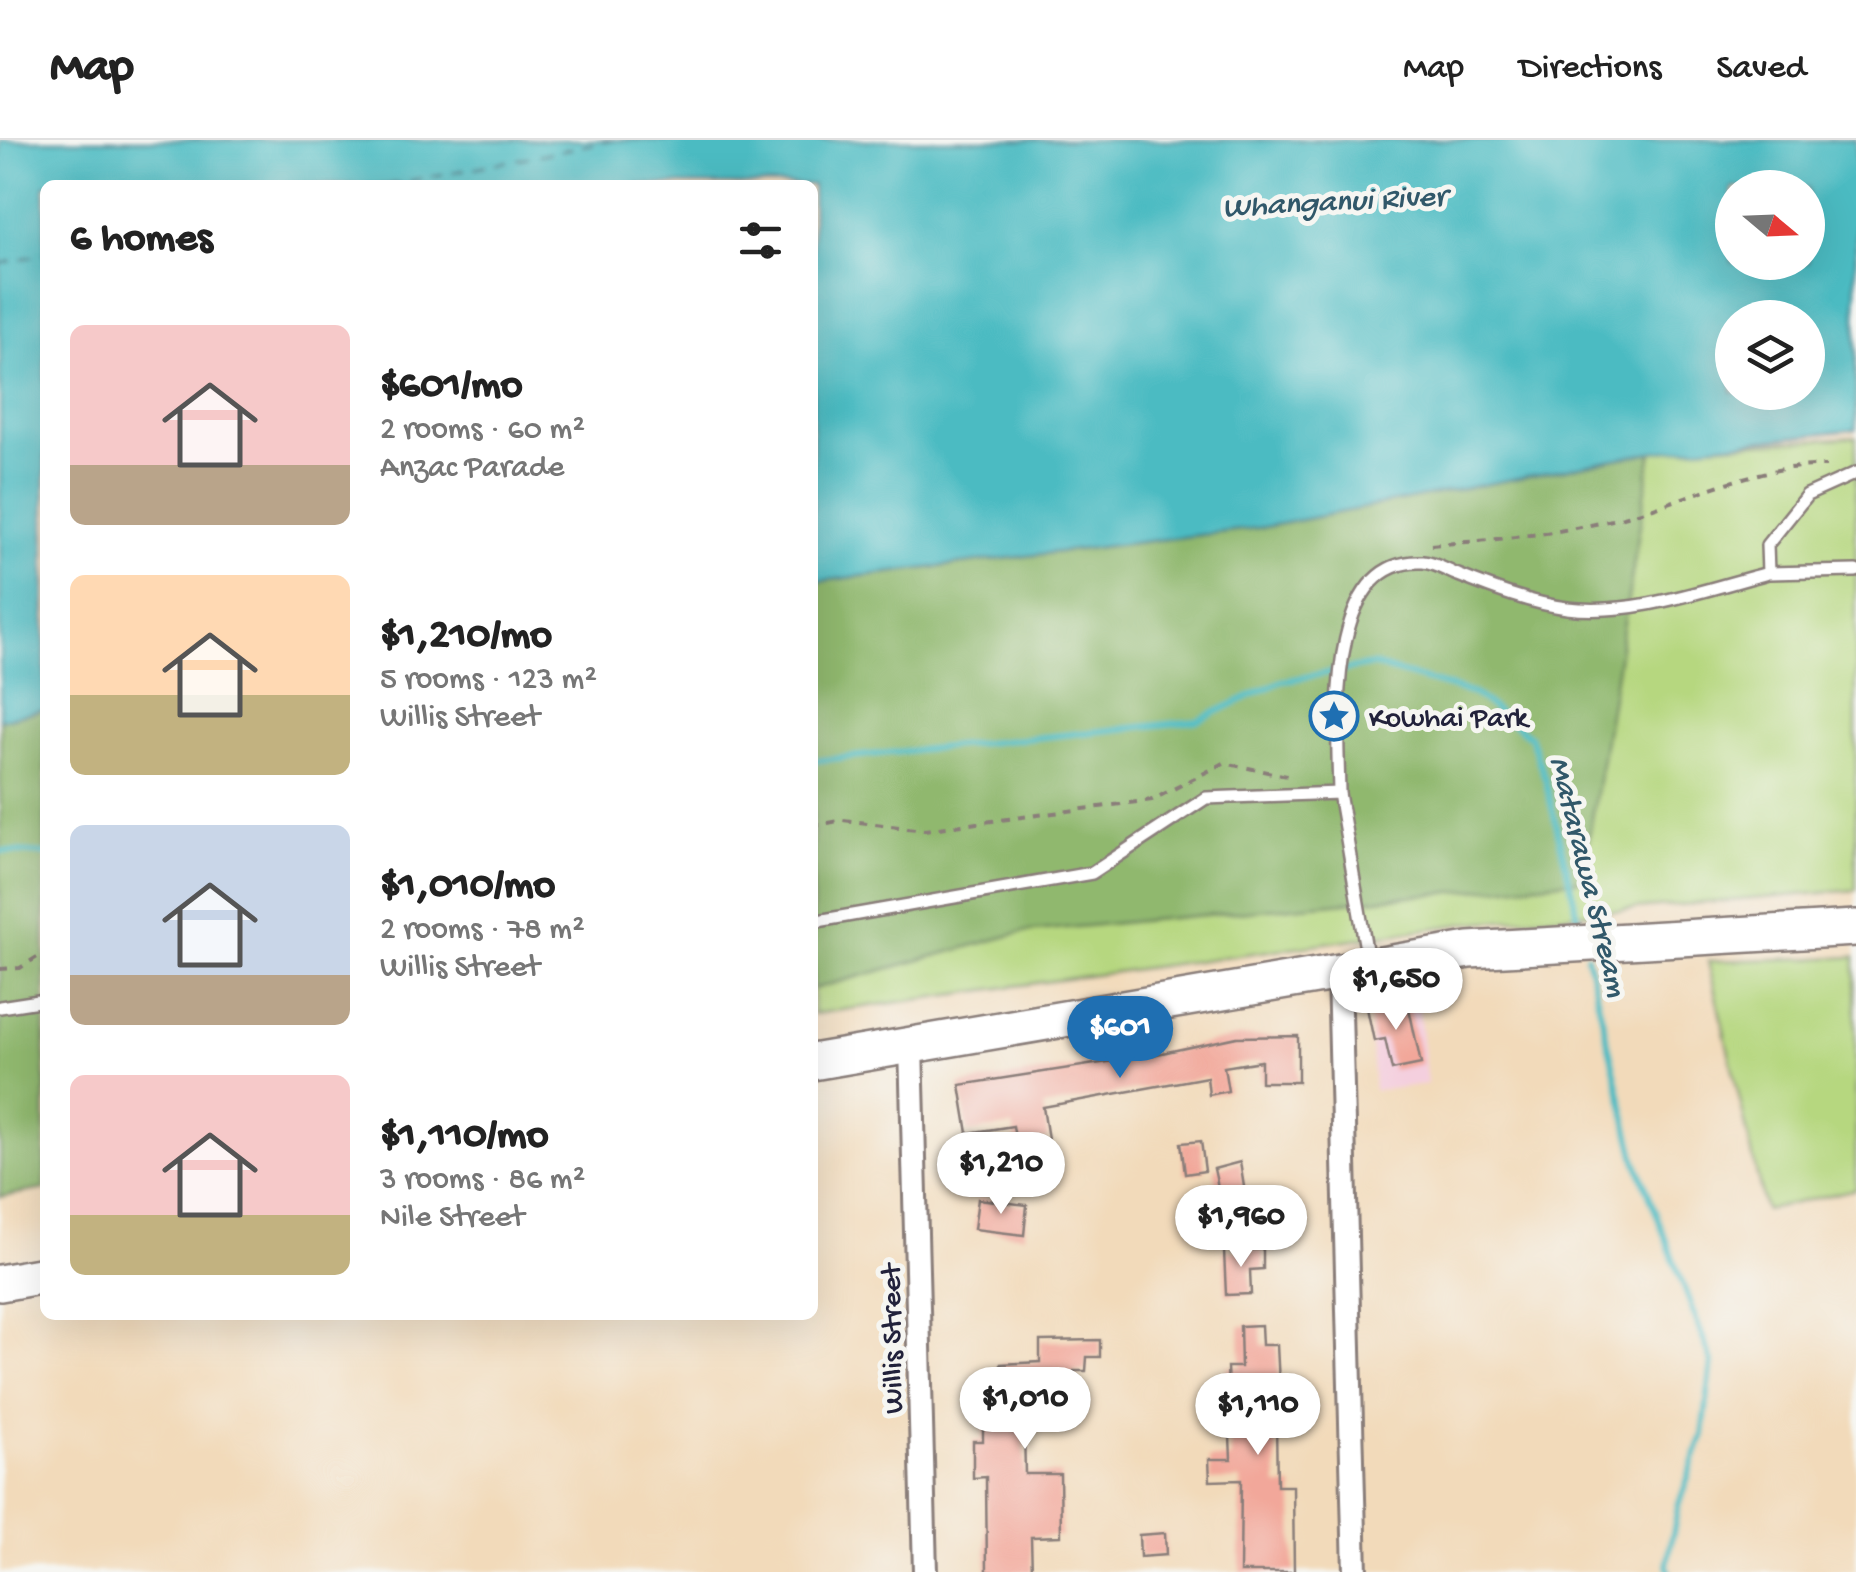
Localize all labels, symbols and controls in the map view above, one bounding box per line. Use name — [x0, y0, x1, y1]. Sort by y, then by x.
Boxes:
text: Map — [50, 41, 134, 98]
text: Map — [1403, 49, 1464, 90]
text: Directions — [1519, 49, 1661, 90]
text: Saved — [1716, 49, 1806, 90]
north arrow — [1715, 170, 1825, 280]
map controls — [1715, 170, 1825, 410]
water label: Whanganui River — [1222, 179, 1453, 229]
icon: filters — [733, 213, 788, 268]
text: 6 homes — [70, 216, 213, 265]
button: layers — [1715, 300, 1825, 410]
text: $601/mo — [380, 363, 523, 412]
icon: home — [150, 365, 270, 485]
text: 2 rooms · 60 m² — [380, 412, 585, 450]
text: Anzac Parade — [380, 450, 564, 488]
text: $1,210/mo — [380, 613, 552, 662]
icon: home — [150, 615, 270, 735]
text: 5 rooms · 123 m² — [380, 662, 597, 700]
place icon: Kowhai Park — [1308, 690, 1360, 742]
text: Willis Street — [380, 700, 540, 738]
place label: Kowhai Park — [1369, 703, 1531, 738]
water label: Matarawa Stream — [1538, 753, 1634, 1002]
text: $1,010/mo — [380, 863, 555, 912]
icon: home — [150, 865, 270, 985]
text: 2 rooms · 78 m² — [380, 912, 585, 950]
pin: $1,650 — [1315, 948, 1477, 1033]
text: Willis Street — [380, 950, 540, 988]
text: $1,650 — [1352, 961, 1440, 999]
pin: $601 — [1061, 996, 1179, 1081]
text: $601 — [1089, 1009, 1151, 1047]
text: $1,110/mo — [380, 1113, 549, 1162]
icon: home — [150, 1115, 270, 1235]
pin: $1,210 — [920, 1132, 1082, 1217]
text: $1,210 — [959, 1145, 1043, 1183]
text: 3 rooms · 86 m² — [380, 1162, 585, 1200]
pin: $1,960 — [1160, 1185, 1322, 1270]
text: $1,960 — [1197, 1198, 1285, 1236]
text: Nile Street — [380, 1200, 524, 1238]
street label: Willis Street — [876, 1261, 913, 1414]
pin: $1,010 — [944, 1367, 1106, 1452]
pin: $1,110 — [1177, 1373, 1339, 1458]
text: $1,010 — [982, 1380, 1068, 1418]
text: $1,110 — [1217, 1386, 1299, 1424]

